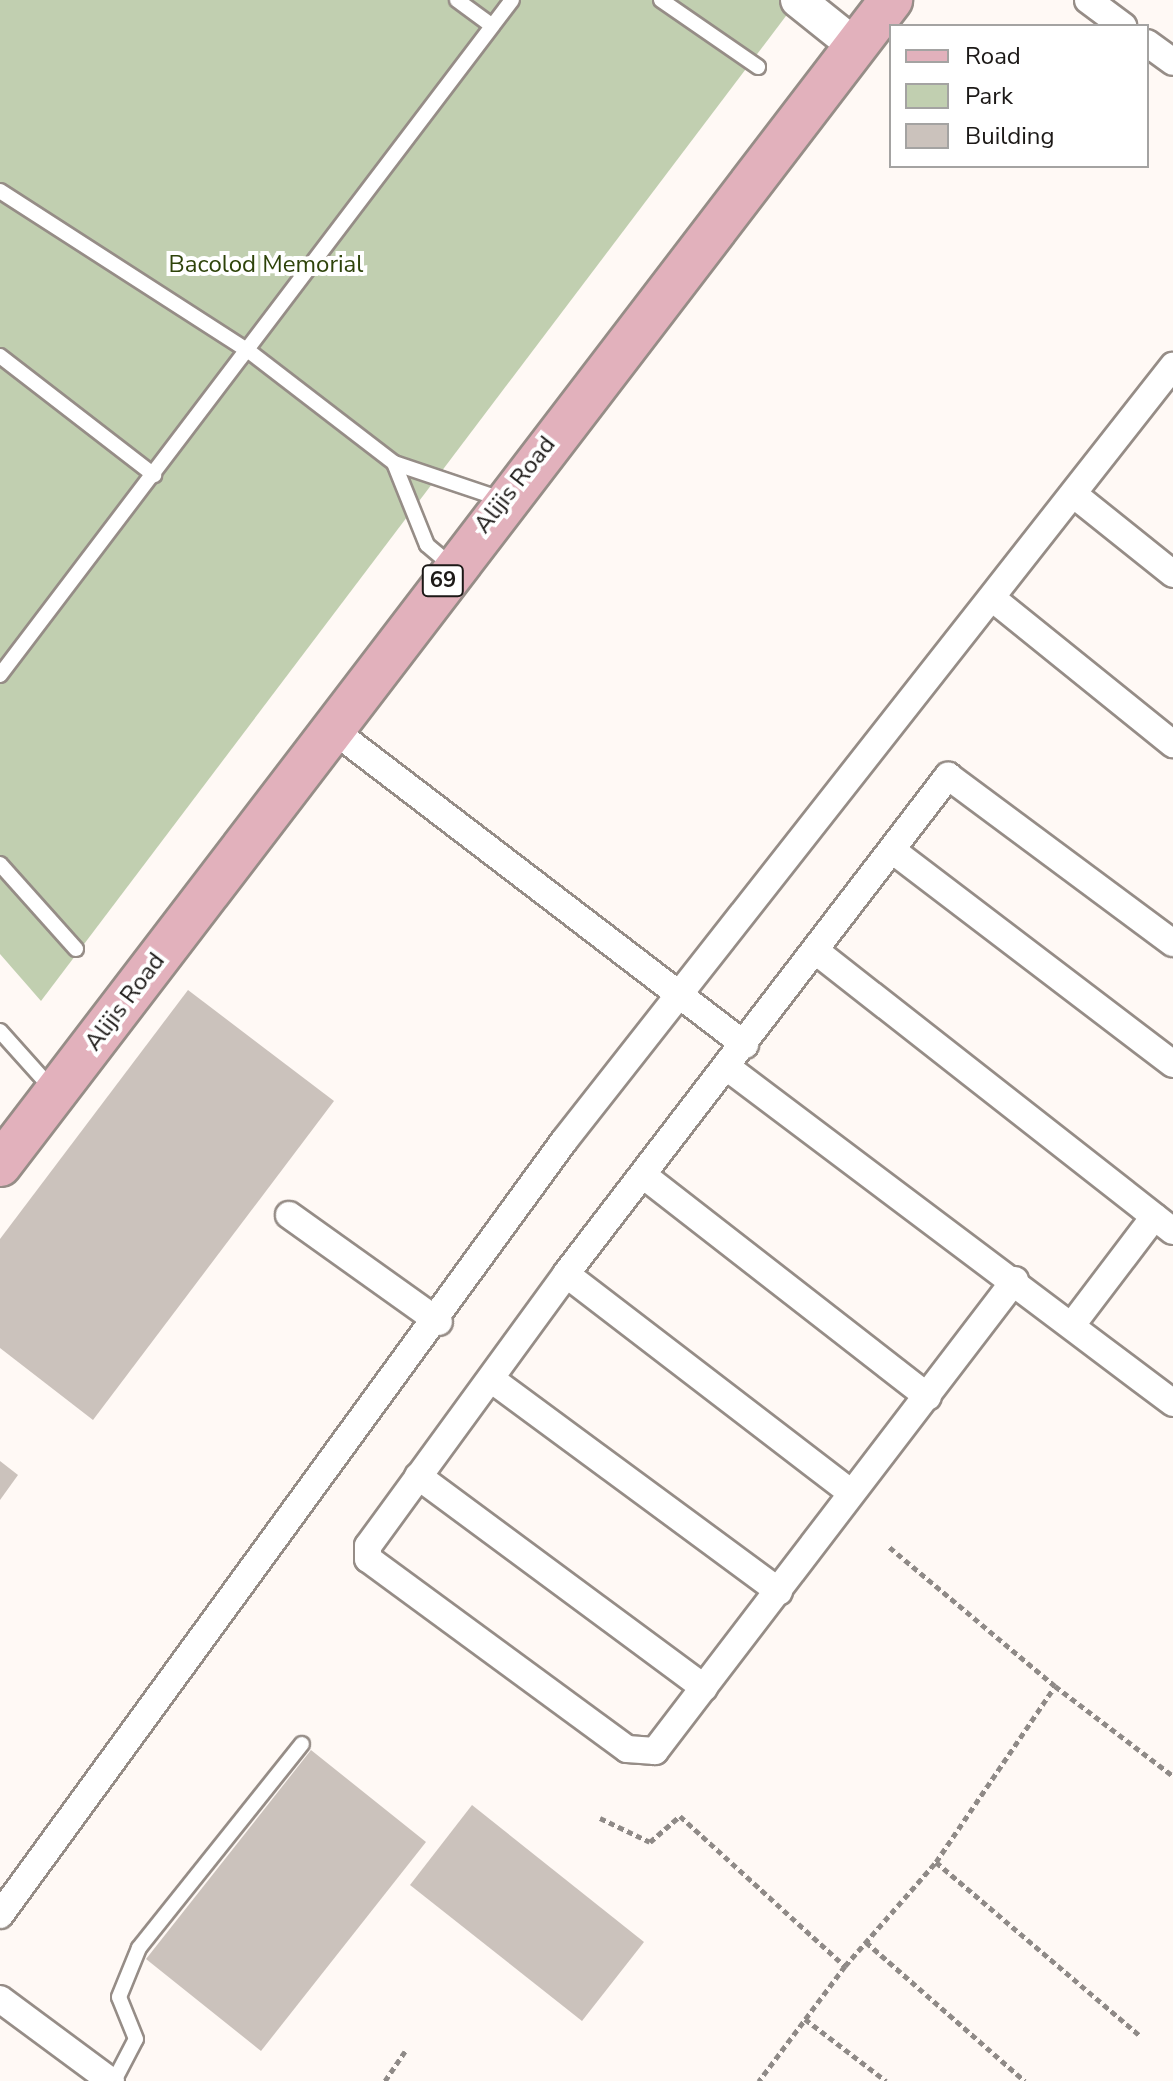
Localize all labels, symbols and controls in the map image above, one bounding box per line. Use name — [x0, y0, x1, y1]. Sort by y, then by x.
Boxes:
legend — [889, 24, 1149, 168]
text: Road — [965, 40, 1021, 72]
text: Park — [965, 80, 1013, 112]
text: Building — [965, 120, 1055, 152]
park label: Bacolod Memorial — [169, 251, 363, 279]
street label: Alijis Road — [468, 431, 562, 539]
road number: 69 — [421, 563, 465, 599]
street label: Alijis Road — [79, 947, 171, 1057]

